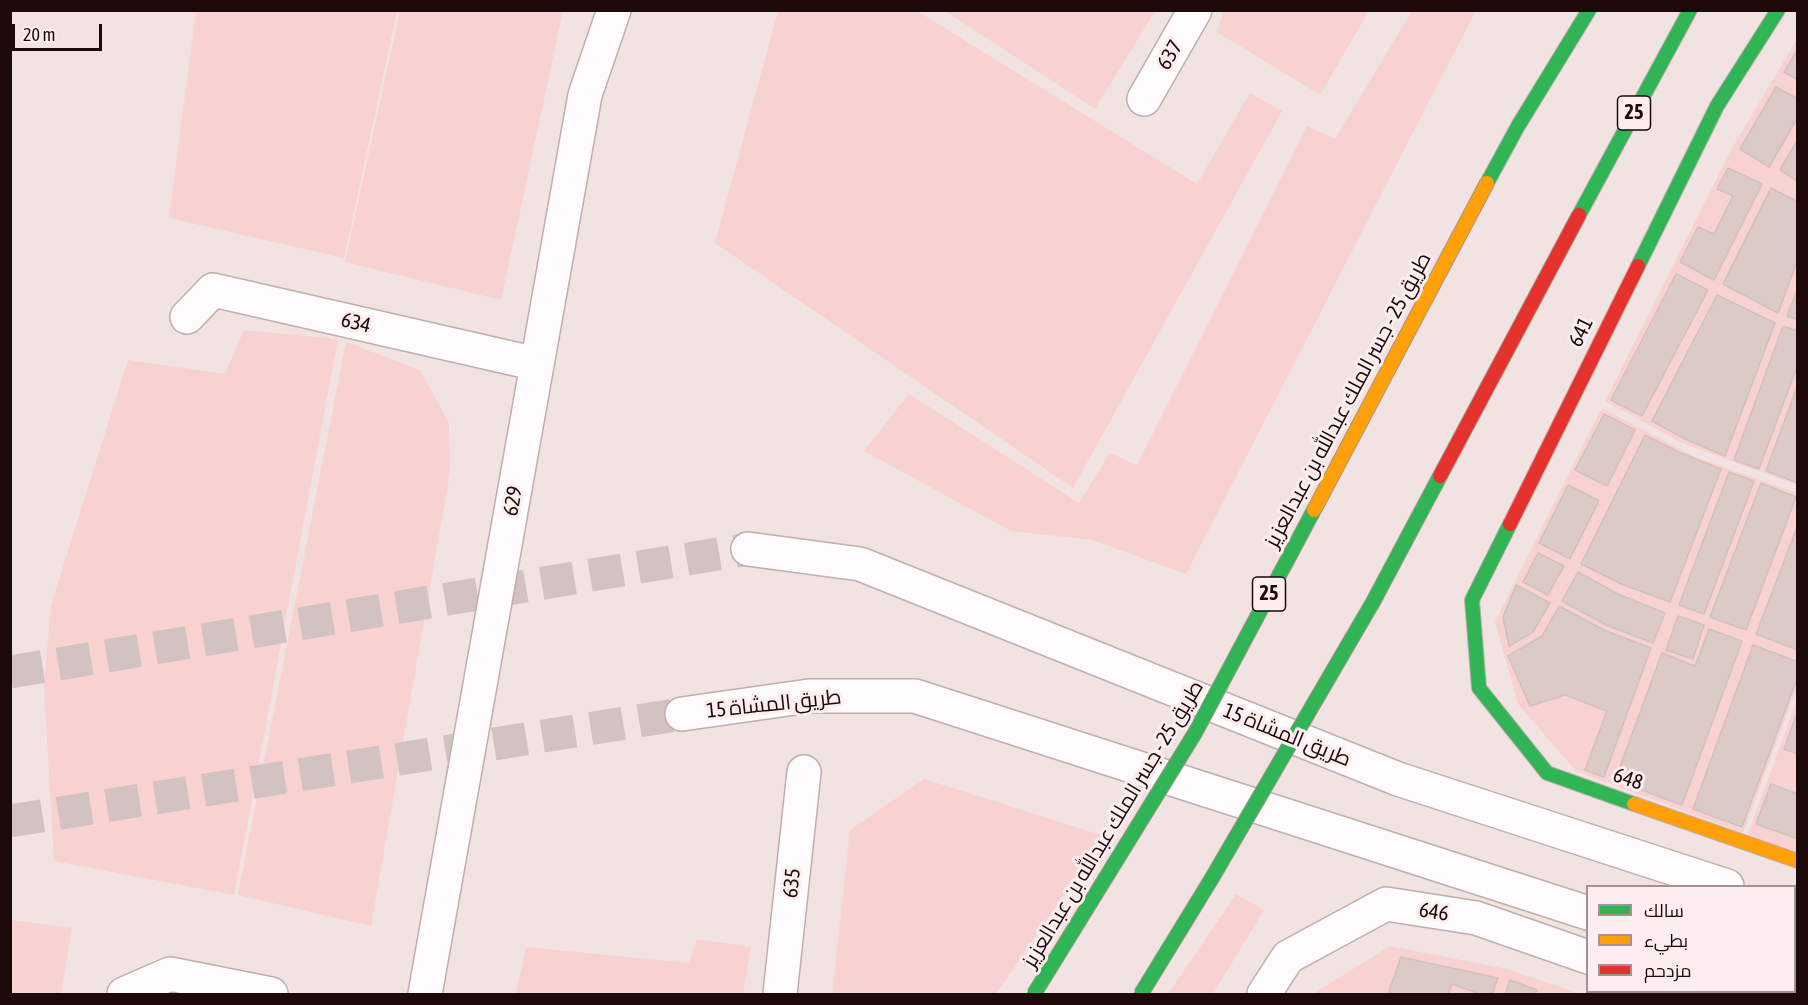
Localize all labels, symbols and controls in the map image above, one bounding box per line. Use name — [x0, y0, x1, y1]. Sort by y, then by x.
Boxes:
scale bar — [15, 12, 105, 50]
text: 20 m — [23, 24, 55, 45]
street label: 637 — [1152, 36, 1188, 74]
road number: 25 — [1618, 96, 1650, 130]
street label: طريق 25 - جسر الملك عبدالله بن عبدالعزيز — [1259, 248, 1437, 552]
street label: 634 — [339, 307, 373, 339]
street label: 641 — [1563, 313, 1599, 351]
street label: 629 — [498, 484, 528, 518]
road number: 25 — [1252, 577, 1286, 611]
street label: طريق 25 - جسر الملك عبدالله بن عبدالعزيز — [1017, 676, 1209, 972]
street label: طريق المشاة 15 — [705, 684, 843, 724]
street label: طريق المشاة 15 — [1219, 698, 1355, 772]
street label: 648 — [1610, 762, 1646, 796]
street label: 635 — [778, 867, 806, 899]
legend — [1586, 885, 1796, 993]
street label: 646 — [1417, 897, 1451, 927]
text: سالك — [1644, 900, 1684, 921]
text: بطيء — [1644, 930, 1688, 951]
text: مزدحم — [1644, 960, 1692, 981]

